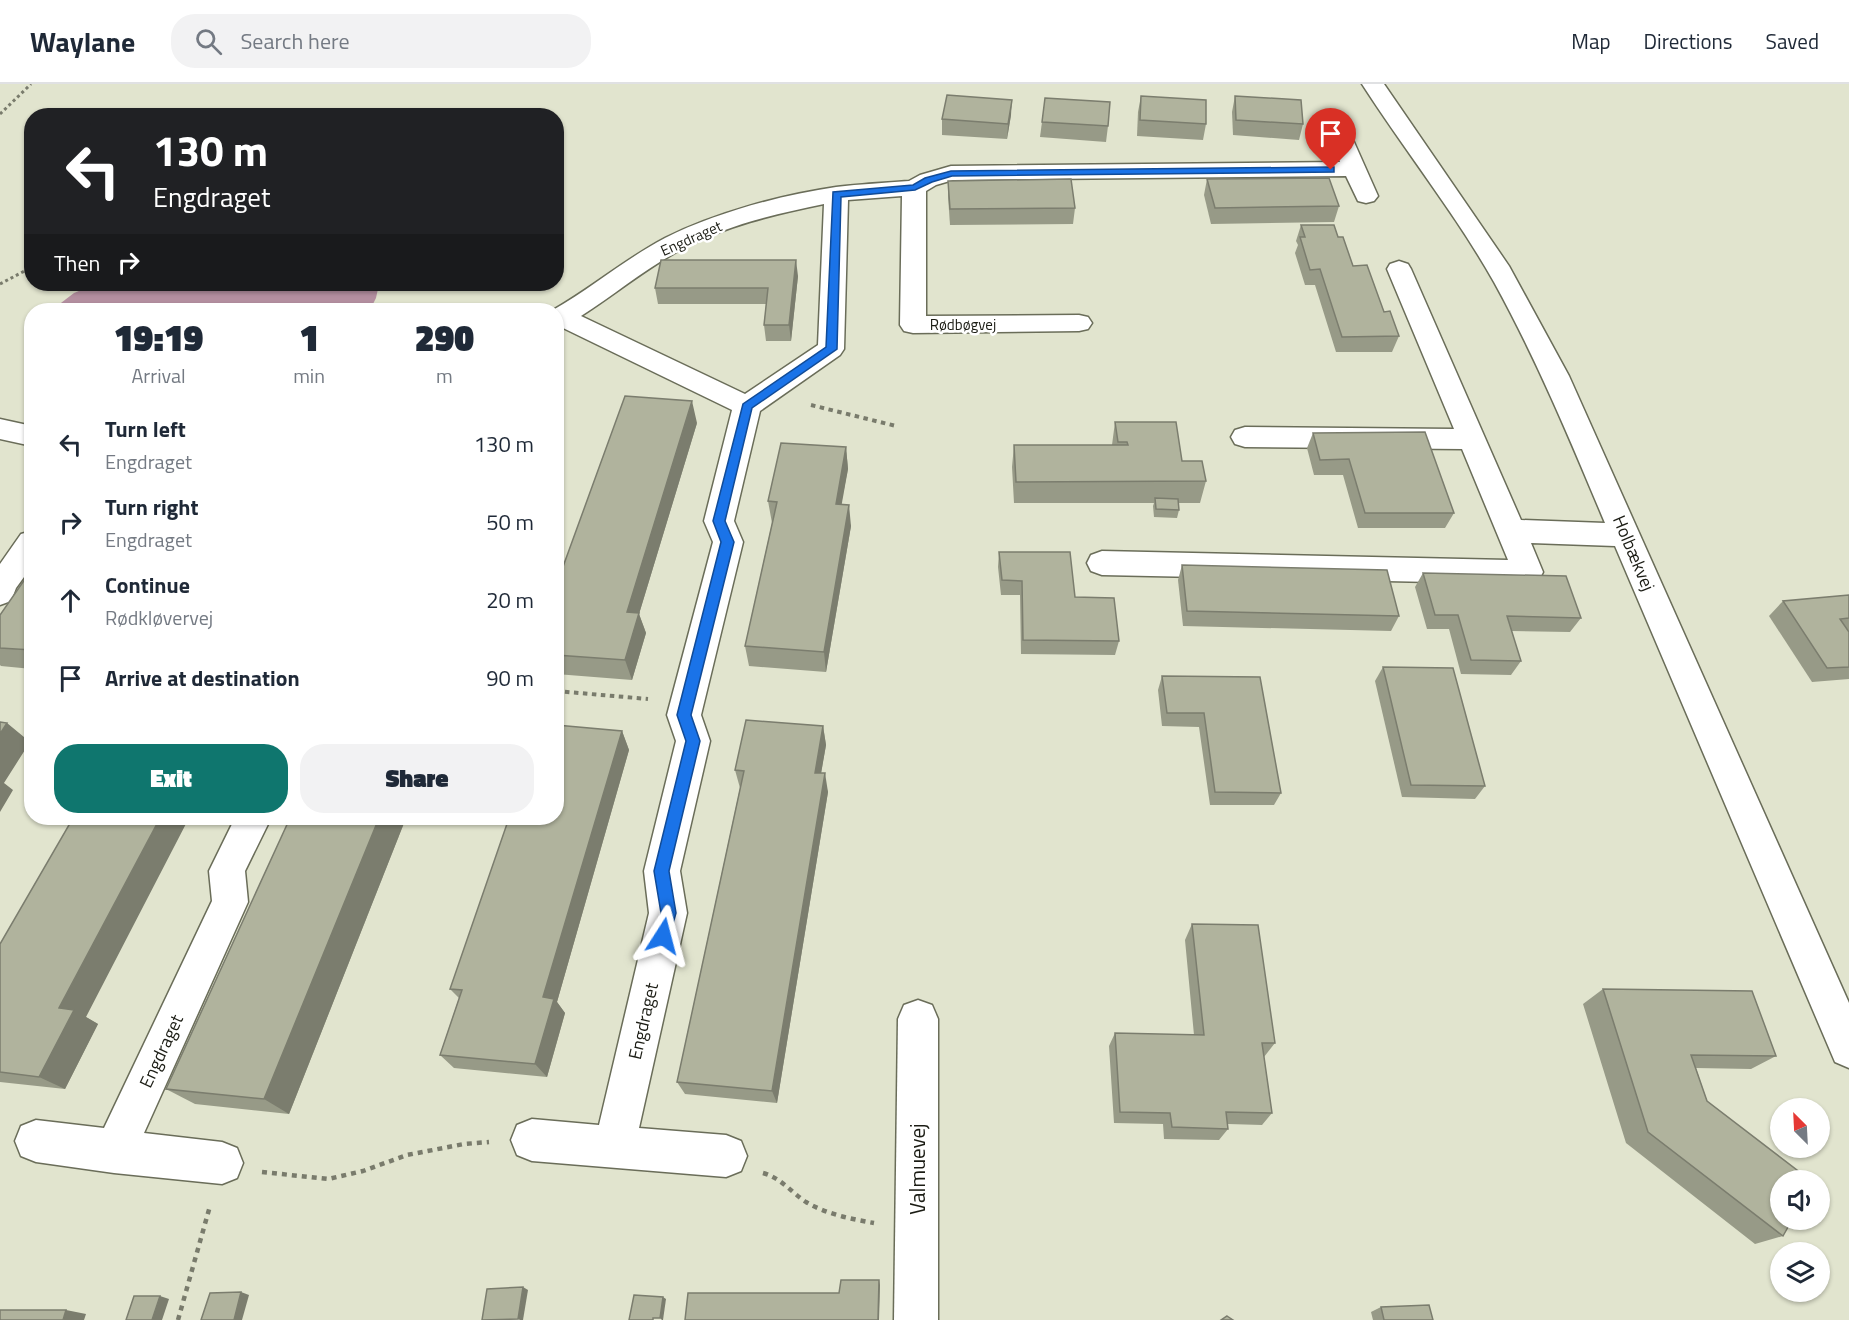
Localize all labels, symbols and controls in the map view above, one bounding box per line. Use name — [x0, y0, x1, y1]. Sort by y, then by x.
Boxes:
search box — [171, 14, 591, 68]
text: Waylane — [30, 20, 135, 63]
text: Search here — [240, 24, 350, 58]
icon: search — [192, 25, 225, 58]
text: Map — [1571, 25, 1611, 57]
text: Directions — [1644, 25, 1733, 57]
text: Saved — [1766, 25, 1819, 57]
pin — [1305, 108, 1356, 170]
icon: arrive — [1314, 117, 1347, 150]
text: 130 m — [153, 118, 268, 182]
icon: left — [54, 132, 132, 210]
text: Engdraget — [153, 176, 270, 217]
street label: Engdraget — [657, 214, 726, 262]
text: Then — [54, 246, 100, 280]
icon: right — [112, 246, 145, 279]
text: 19:19 — [114, 310, 203, 365]
text: 1 — [299, 310, 319, 365]
text: 290 — [415, 310, 474, 365]
street label: Rødbøgvej — [930, 313, 996, 336]
text: Arrival — [131, 360, 186, 391]
text: min — [293, 360, 325, 391]
text: m — [436, 360, 453, 391]
text: Turn left — [105, 412, 186, 446]
text: 130 m — [474, 427, 534, 461]
icon: left — [54, 428, 87, 461]
text: Engdraget — [105, 446, 192, 477]
text: Turn right — [105, 490, 199, 524]
text: 50 m — [486, 505, 534, 539]
icon: right — [54, 506, 87, 539]
street label: Holbækvej — [1606, 511, 1662, 595]
text: Engdraget — [105, 524, 192, 555]
text: Continue — [105, 568, 190, 602]
text: 20 m — [486, 583, 534, 617]
icon: ahead — [54, 584, 87, 617]
text: Rødkløvervej — [105, 602, 213, 633]
text: Arrive at destination — [105, 661, 300, 695]
text: 90 m — [486, 661, 534, 695]
icon: arrive — [54, 662, 87, 695]
button: Exit — [54, 744, 288, 813]
button: Share — [300, 744, 534, 813]
position arrow — [631, 904, 695, 968]
street label: Engdraget — [621, 979, 665, 1062]
street label: Engdraget — [132, 1009, 190, 1092]
north arrow — [1770, 1098, 1830, 1158]
map controls — [1770, 1098, 1830, 1302]
street label: Valmuevej — [901, 1123, 933, 1215]
button: sound — [1770, 1170, 1830, 1230]
button: layers — [1770, 1242, 1830, 1302]

